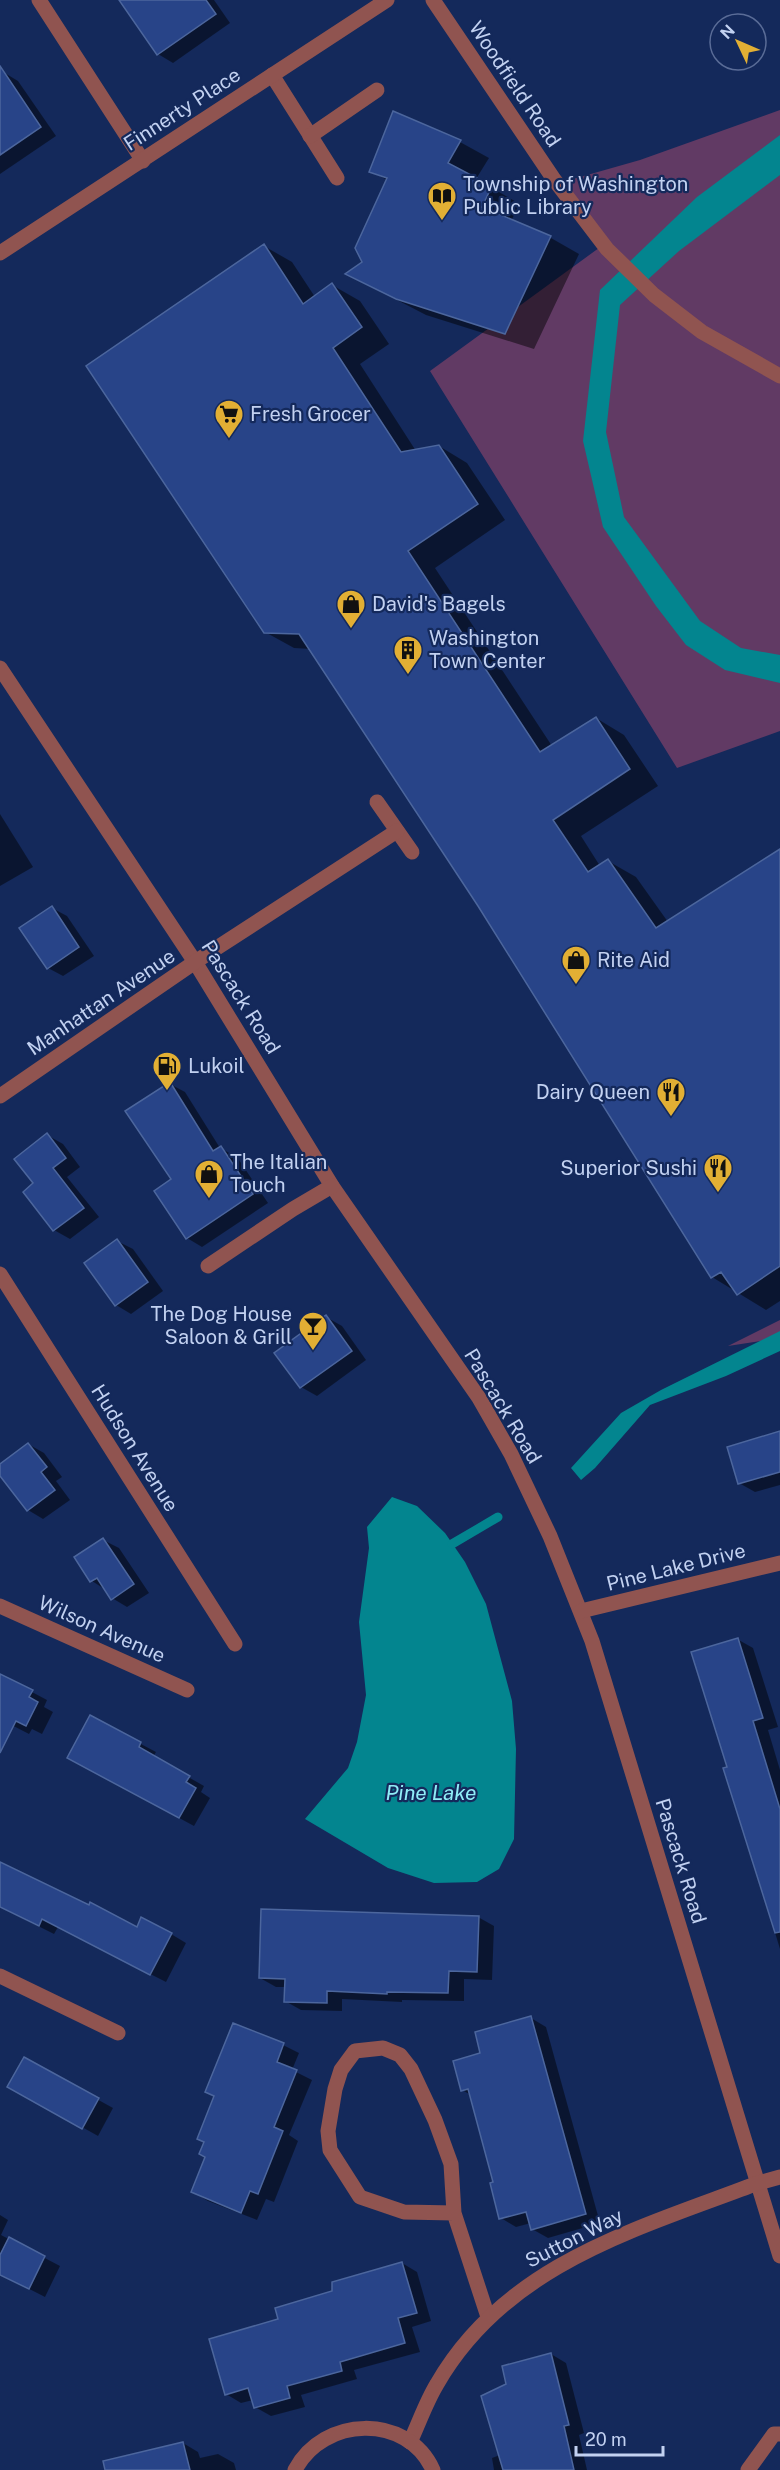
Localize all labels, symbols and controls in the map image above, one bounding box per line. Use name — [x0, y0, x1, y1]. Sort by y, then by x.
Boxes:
north arrow — [708, 12, 768, 72]
street label: Woodfield Road — [464, 17, 566, 151]
text: N — [716, 21, 739, 43]
street label: Finnerty Place — [119, 62, 245, 156]
place label: Township of Washington Public Library — [463, 172, 688, 219]
library icon: Township of Washington Public Library — [426, 180, 458, 222]
supermarket icon: Fresh Grocer — [213, 398, 245, 440]
place label: Fresh Grocer — [250, 402, 371, 426]
shop icon: David's Bagels — [335, 588, 367, 630]
place label: David's Bagels — [372, 592, 506, 616]
place label: Washington Town Center — [429, 626, 546, 673]
building icon: Washington Town Center — [392, 634, 424, 676]
street label: Pascack Road — [196, 936, 286, 1058]
street label: Manhattan Avenue — [23, 944, 179, 1060]
shop icon: Rite Aid — [560, 944, 592, 986]
place label: Rite Aid — [597, 948, 670, 972]
fuel station icon: Lukoil — [151, 1050, 183, 1092]
place label: Lukoil — [188, 1054, 245, 1078]
restaurant icon: Dairy Queen — [655, 1076, 687, 1118]
place label: Dairy Queen — [536, 1080, 650, 1104]
place label: The Italian Touch — [230, 1150, 327, 1197]
restaurant icon: Superior Sushi — [702, 1152, 734, 1194]
place label: Superior Sushi — [560, 1156, 697, 1180]
shop icon: The Italian Touch — [193, 1158, 225, 1200]
place label: The Dog House Saloon & Grill — [151, 1302, 292, 1349]
bar icon: The Dog House Saloon & Grill — [297, 1310, 329, 1352]
street label: Pascack Road — [459, 1344, 547, 1468]
street label: Hudson Avenue — [86, 1380, 184, 1516]
street label: Pine Lake Drive — [604, 1538, 748, 1596]
street label: Wilson Avenue — [35, 1590, 169, 1668]
water label: Pine Lake — [385, 1780, 477, 1805]
street label: Pascack Road — [651, 1796, 711, 1926]
street label: Sutton Way — [521, 2203, 627, 2273]
scale bar — [576, 2419, 663, 2457]
text: 20 m — [585, 2429, 627, 2450]

